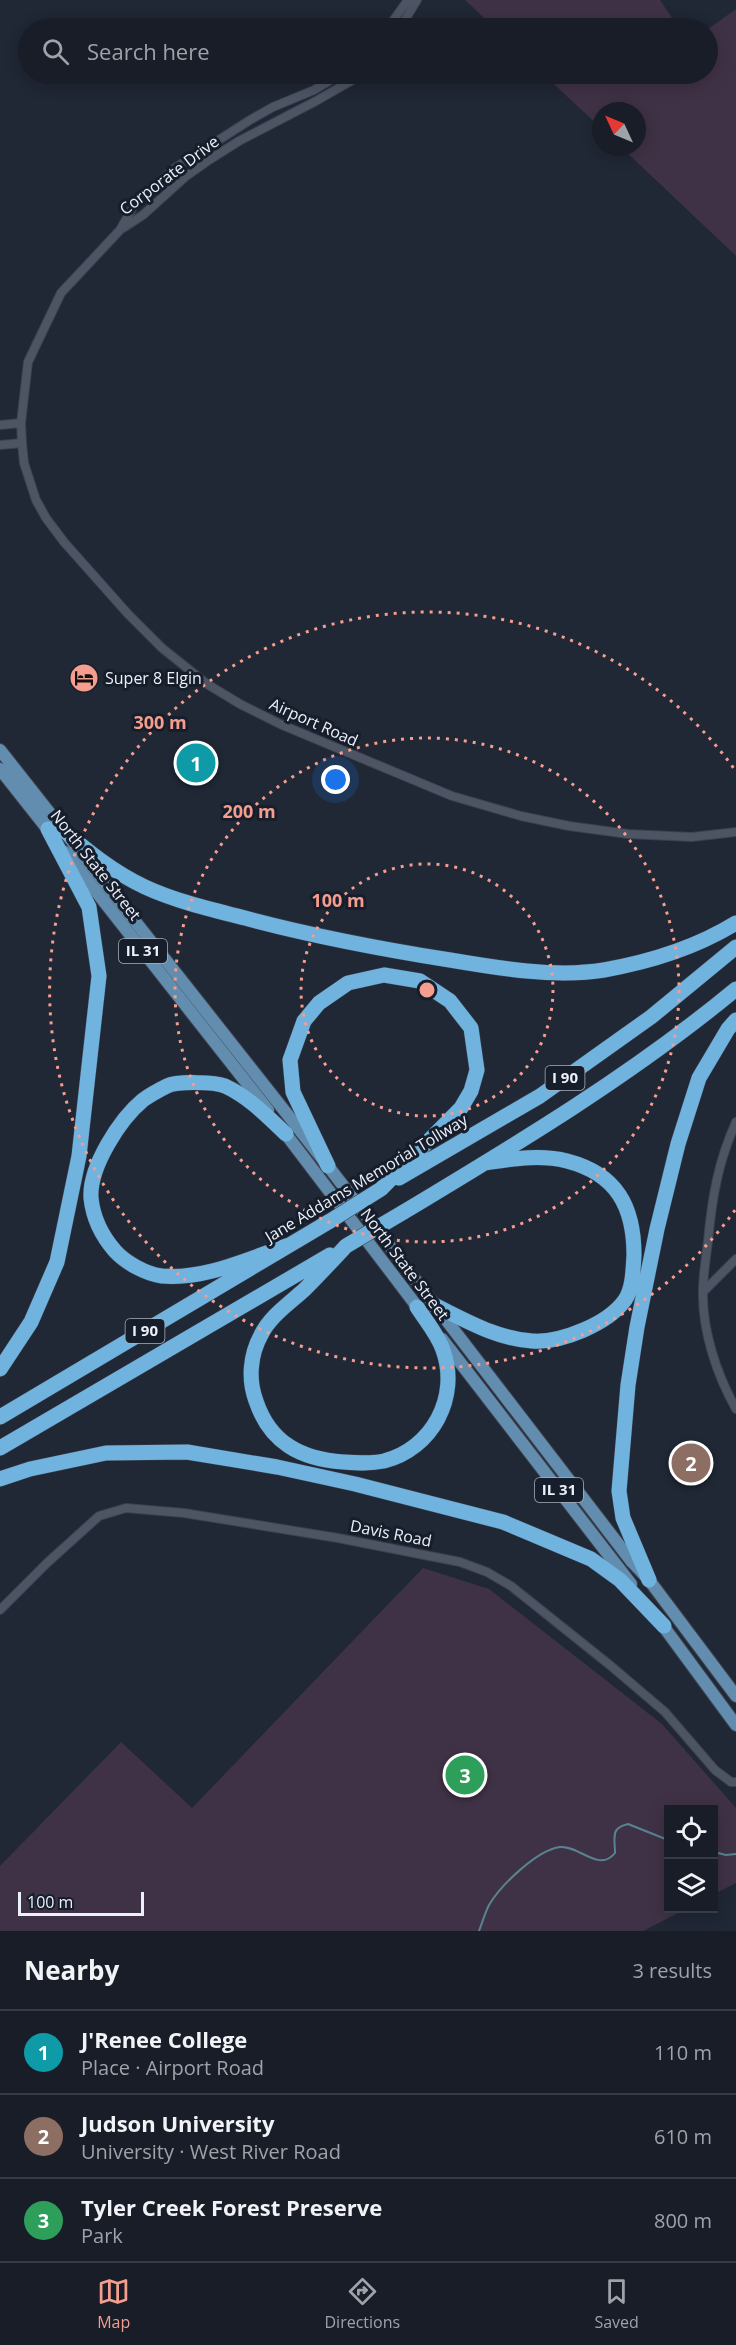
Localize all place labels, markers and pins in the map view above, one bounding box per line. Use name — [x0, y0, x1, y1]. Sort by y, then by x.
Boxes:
hotel icon: Super 8 Elgin — [68, 662, 100, 694]
place label: Super 8 Elgin — [105, 667, 202, 689]
pin: 1 — [176, 740, 216, 786]
centre of rings — [417, 980, 437, 1000]
pin: 2 — [672, 1440, 710, 1486]
pin: 3 — [446, 1752, 484, 1798]

